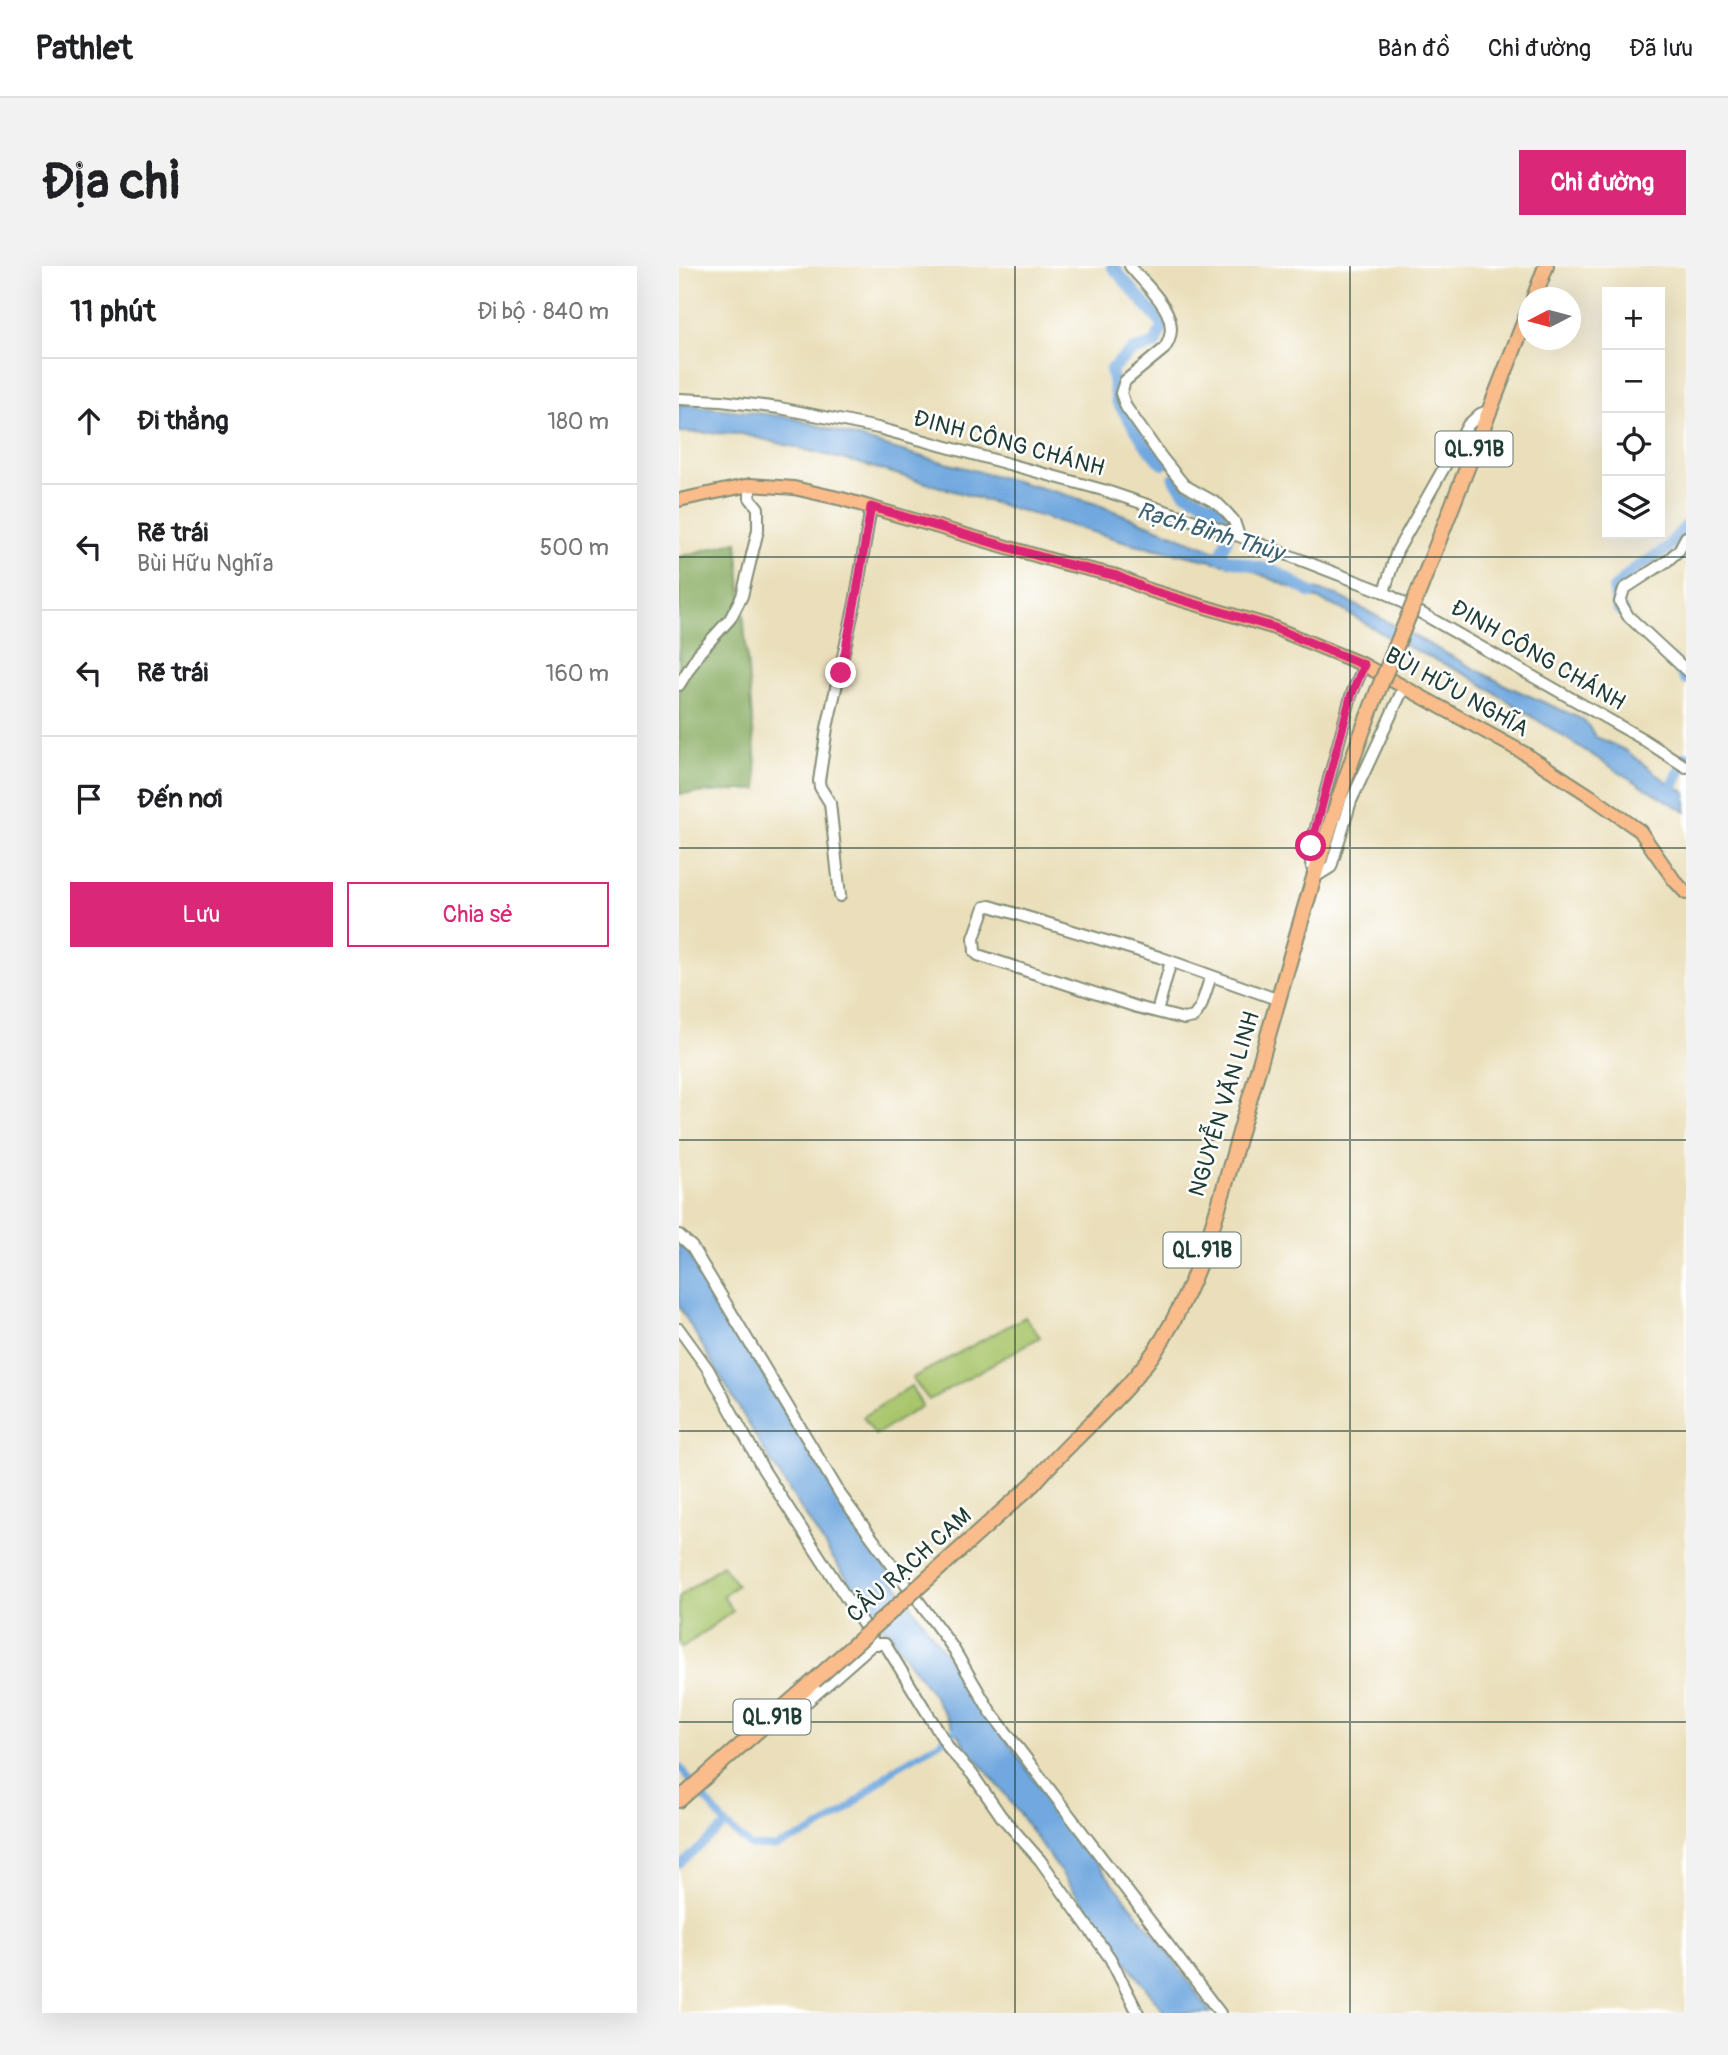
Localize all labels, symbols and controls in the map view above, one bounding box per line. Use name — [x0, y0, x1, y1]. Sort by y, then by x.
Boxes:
text: Pathlet — [35, 28, 132, 69]
text: Bản đồ — [1378, 34, 1450, 63]
text: Chỉ đường — [1488, 34, 1591, 63]
text: Đã lưu — [1629, 34, 1693, 63]
button: Chỉ đường — [1519, 150, 1686, 215]
text: Địa chỉ — [42, 152, 180, 213]
north arrow — [1518, 287, 1581, 350]
map controls — [1602, 287, 1665, 539]
button: + — [1602, 287, 1665, 350]
text: 11 phút — [70, 293, 156, 330]
text: Đi bộ · 840 m — [477, 297, 609, 326]
button: − — [1602, 350, 1665, 413]
icon: ahead — [70, 402, 108, 440]
street label: ĐINH CÔNG CHÁNH — [910, 404, 1108, 482]
text: Đi thẳng — [137, 405, 229, 437]
text: 180 m — [547, 407, 609, 436]
button: locate — [1602, 413, 1665, 476]
road number: QL.91B — [1435, 432, 1513, 466]
button: layers — [1602, 476, 1665, 539]
water label: Rạch Bình Thủy — [1134, 496, 1289, 569]
text: Rẽ trái — [137, 517, 208, 549]
icon: left — [70, 528, 108, 566]
text: 500 m — [540, 533, 609, 562]
text: Bùi Hữu Nghĩa — [137, 549, 273, 578]
street label: ĐINH CÔNG CHÁNH — [1446, 593, 1630, 717]
street label: BÙI HỮU NGHĨA — [1380, 641, 1534, 743]
icon: left — [70, 654, 108, 692]
text: Rẽ trái — [137, 657, 208, 689]
route end — [825, 657, 856, 688]
text: 160 m — [545, 659, 609, 688]
icon: arrive — [70, 780, 108, 818]
text: Đến nơi — [137, 783, 222, 815]
route start — [1295, 830, 1326, 861]
button: Lưu — [70, 882, 333, 947]
button: Chia sẻ — [347, 882, 609, 947]
street label: NGUYỄN VĂN LINH — [1178, 1007, 1266, 1200]
road number: QL.91B — [1163, 1233, 1241, 1268]
street label: CẦU RẠCH CAM — [839, 1499, 977, 1629]
road number: QL.91B — [734, 1700, 811, 1734]

